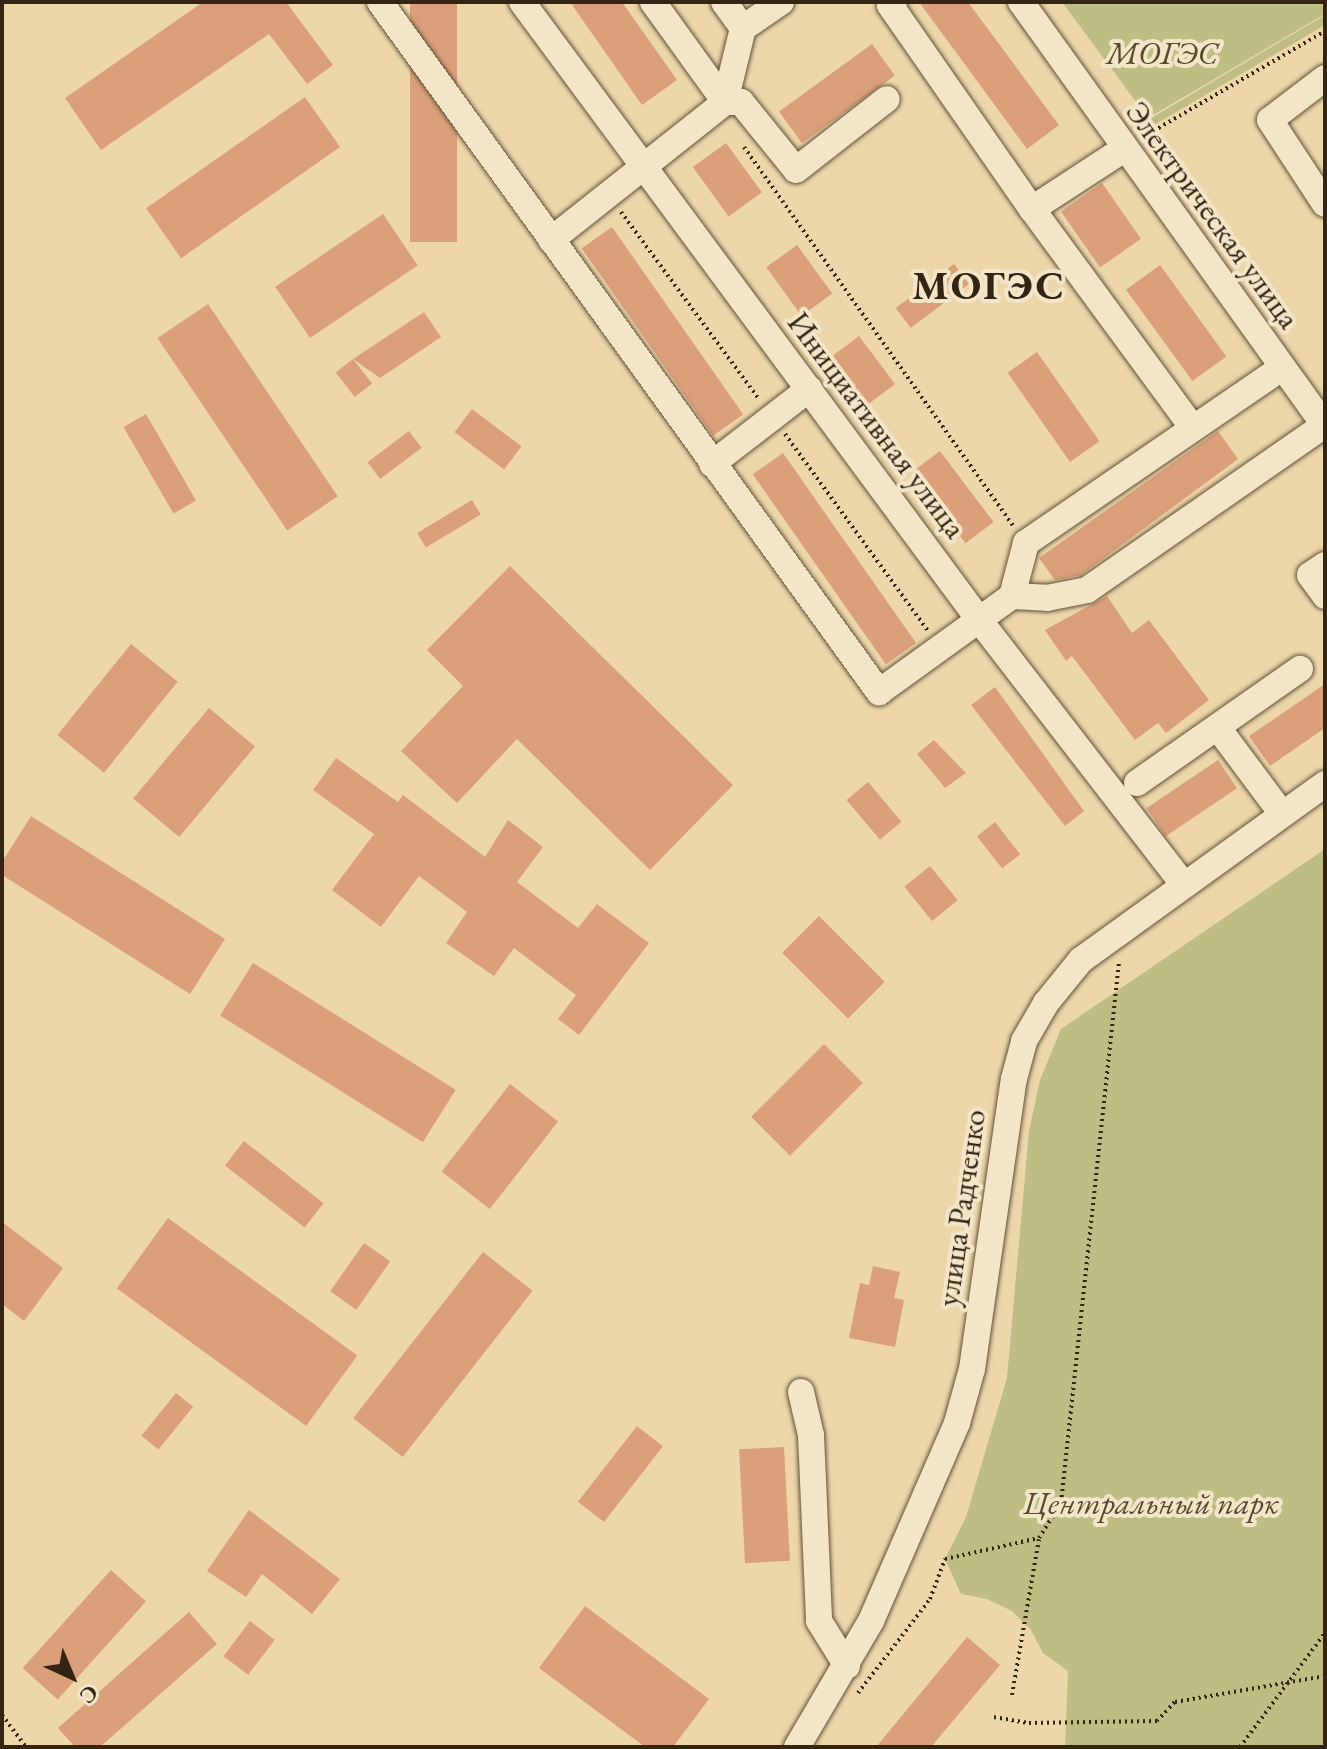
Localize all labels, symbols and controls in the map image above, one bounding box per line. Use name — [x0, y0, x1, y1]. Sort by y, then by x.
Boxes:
park label: МОГЭС — [1106, 34, 1218, 72]
street label: Электрическая улица — [1118, 94, 1308, 336]
district label: МОГЭС — [912, 261, 1066, 309]
street label: Инициативная улица — [779, 304, 975, 546]
street label: улица Радченко — [928, 1107, 994, 1309]
park label: Центральный парк — [1023, 1484, 1279, 1522]
north arrow — [32, 1637, 112, 1717]
text: С — [73, 1679, 105, 1710]

